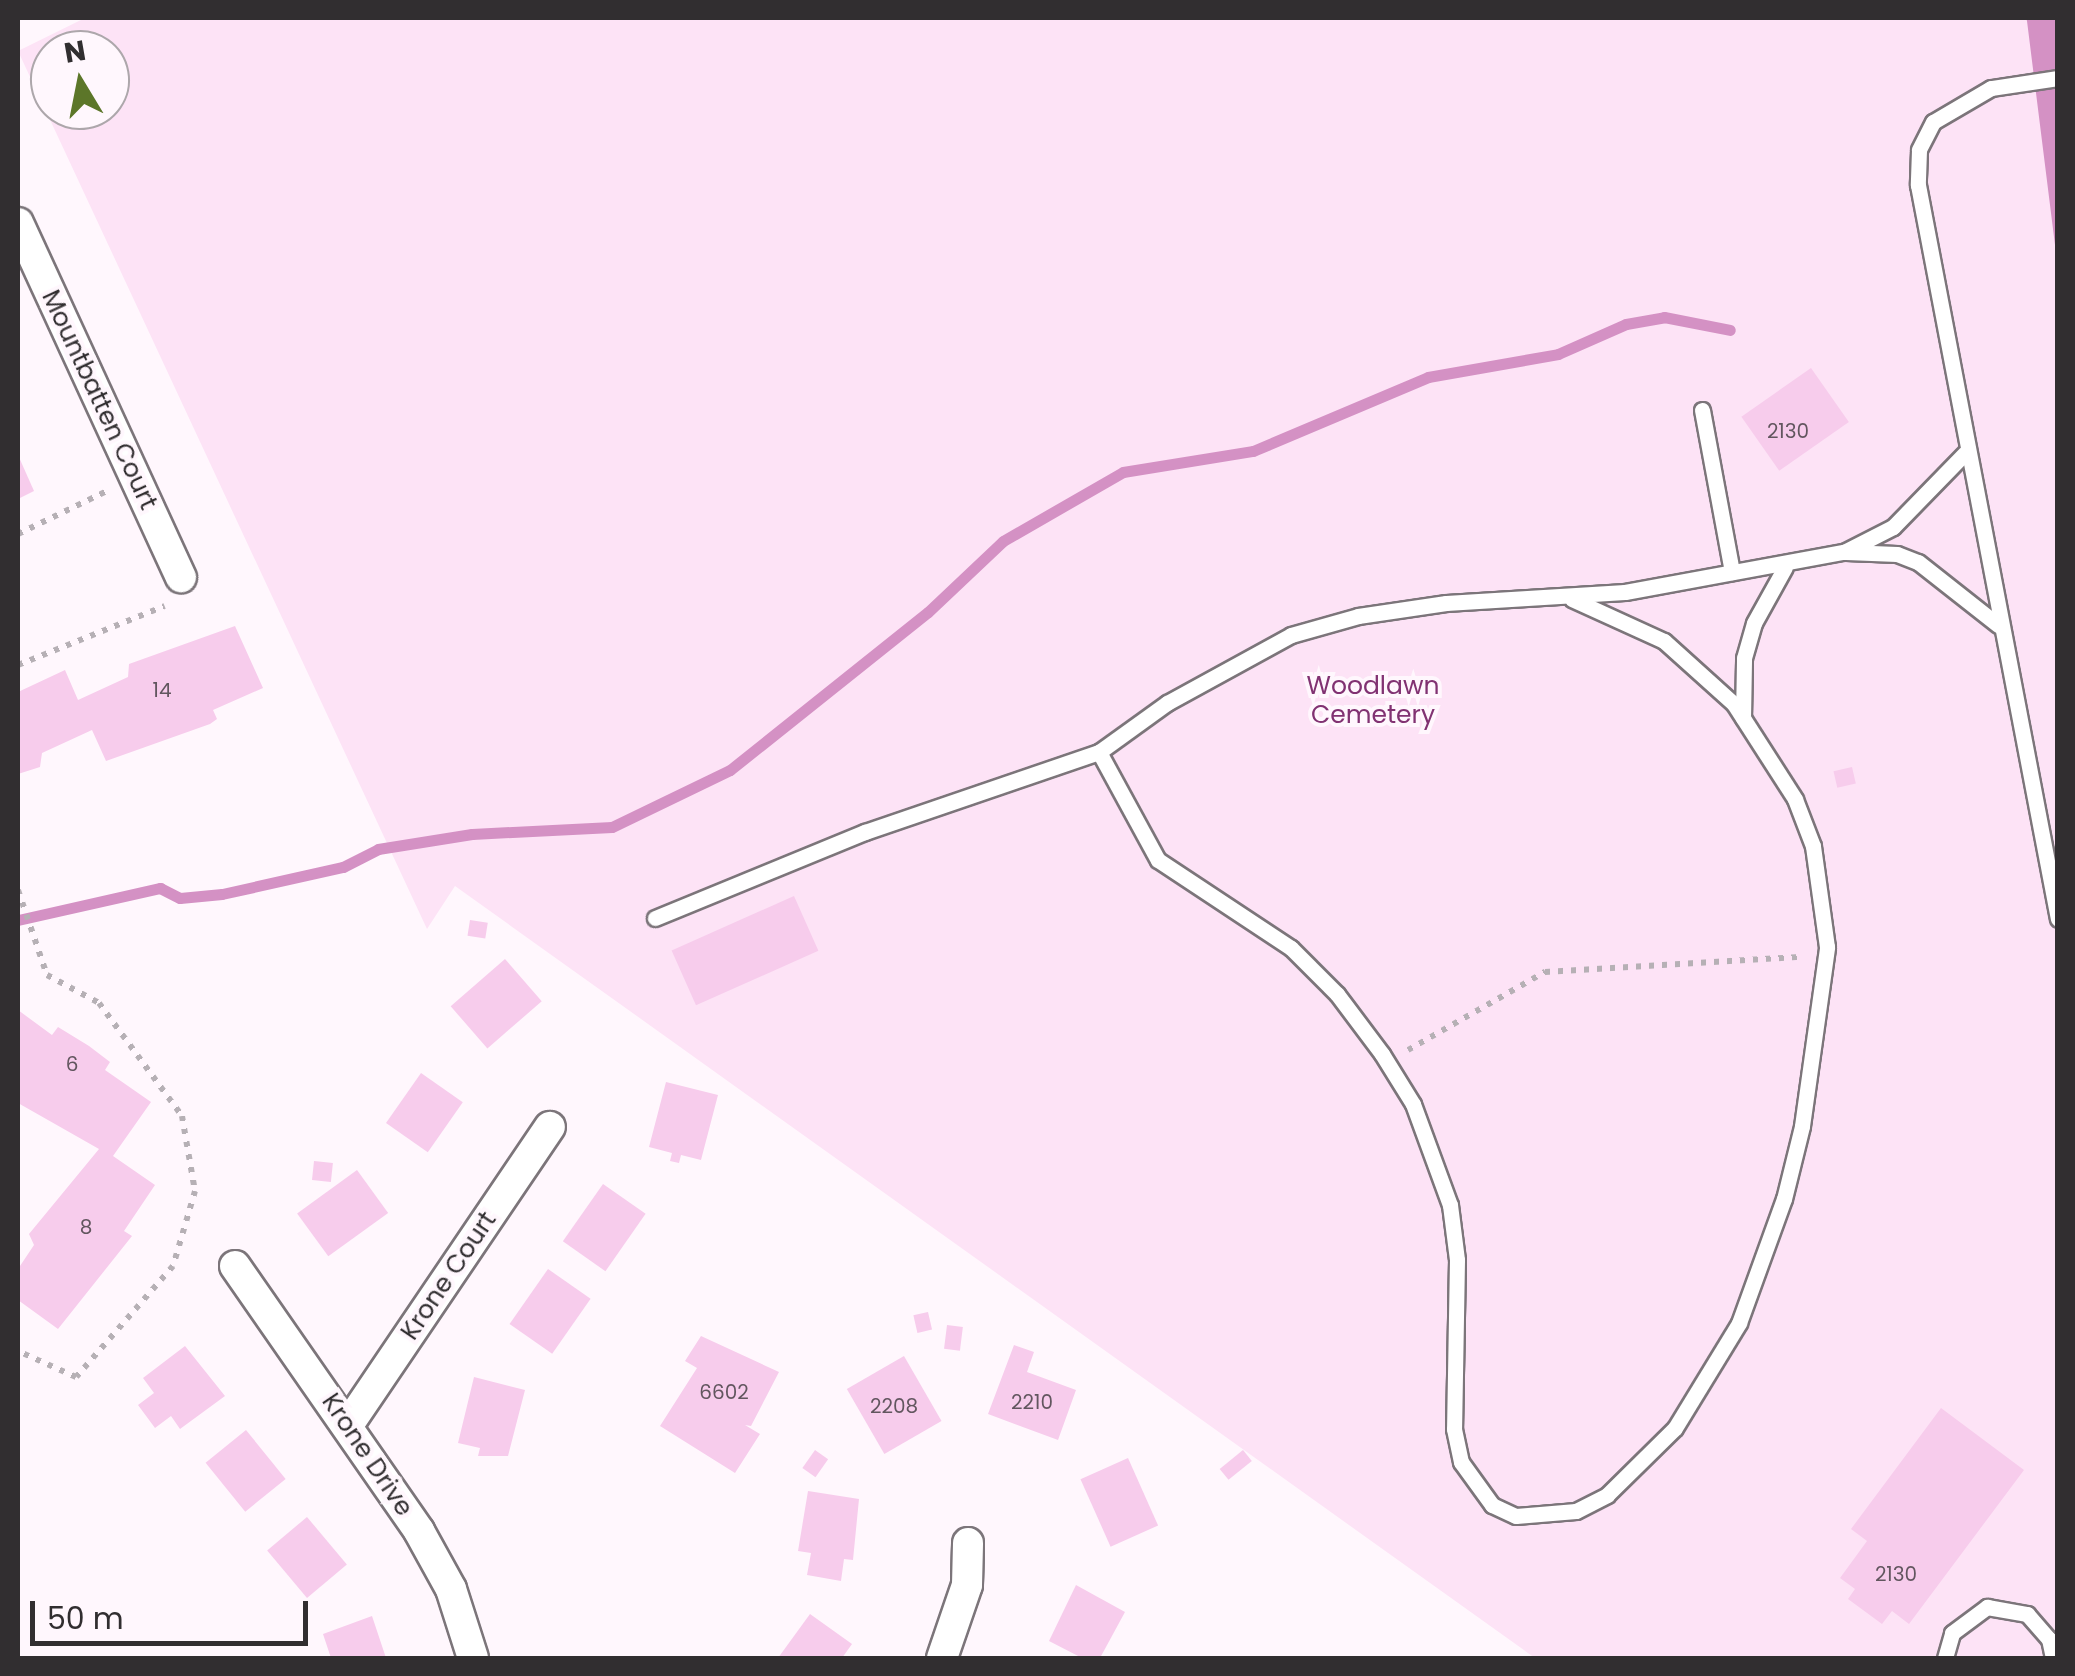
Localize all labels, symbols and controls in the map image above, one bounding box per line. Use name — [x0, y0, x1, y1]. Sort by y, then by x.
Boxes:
north arrow — [30, 30, 130, 130]
text: N — [61, 31, 89, 73]
street label: Mountbatten Court — [35, 286, 163, 514]
house number: 2130 — [1767, 419, 1809, 443]
park label: Woodlawn Cemetery — [1307, 672, 1439, 731]
house number: 14 — [153, 678, 171, 702]
house number: 6 — [66, 1052, 78, 1076]
street label: Krone Court — [395, 1206, 503, 1346]
house number: 8 — [80, 1215, 92, 1239]
house number: 6602 — [699, 1380, 749, 1404]
street label: Krone Drive — [315, 1388, 419, 1522]
house number: 2210 — [1011, 1390, 1053, 1414]
house number: 2208 — [870, 1394, 918, 1418]
house number: 2130 — [1875, 1562, 1917, 1586]
scale bar — [35, 1581, 312, 1643]
text: 50 m — [47, 1597, 124, 1640]

